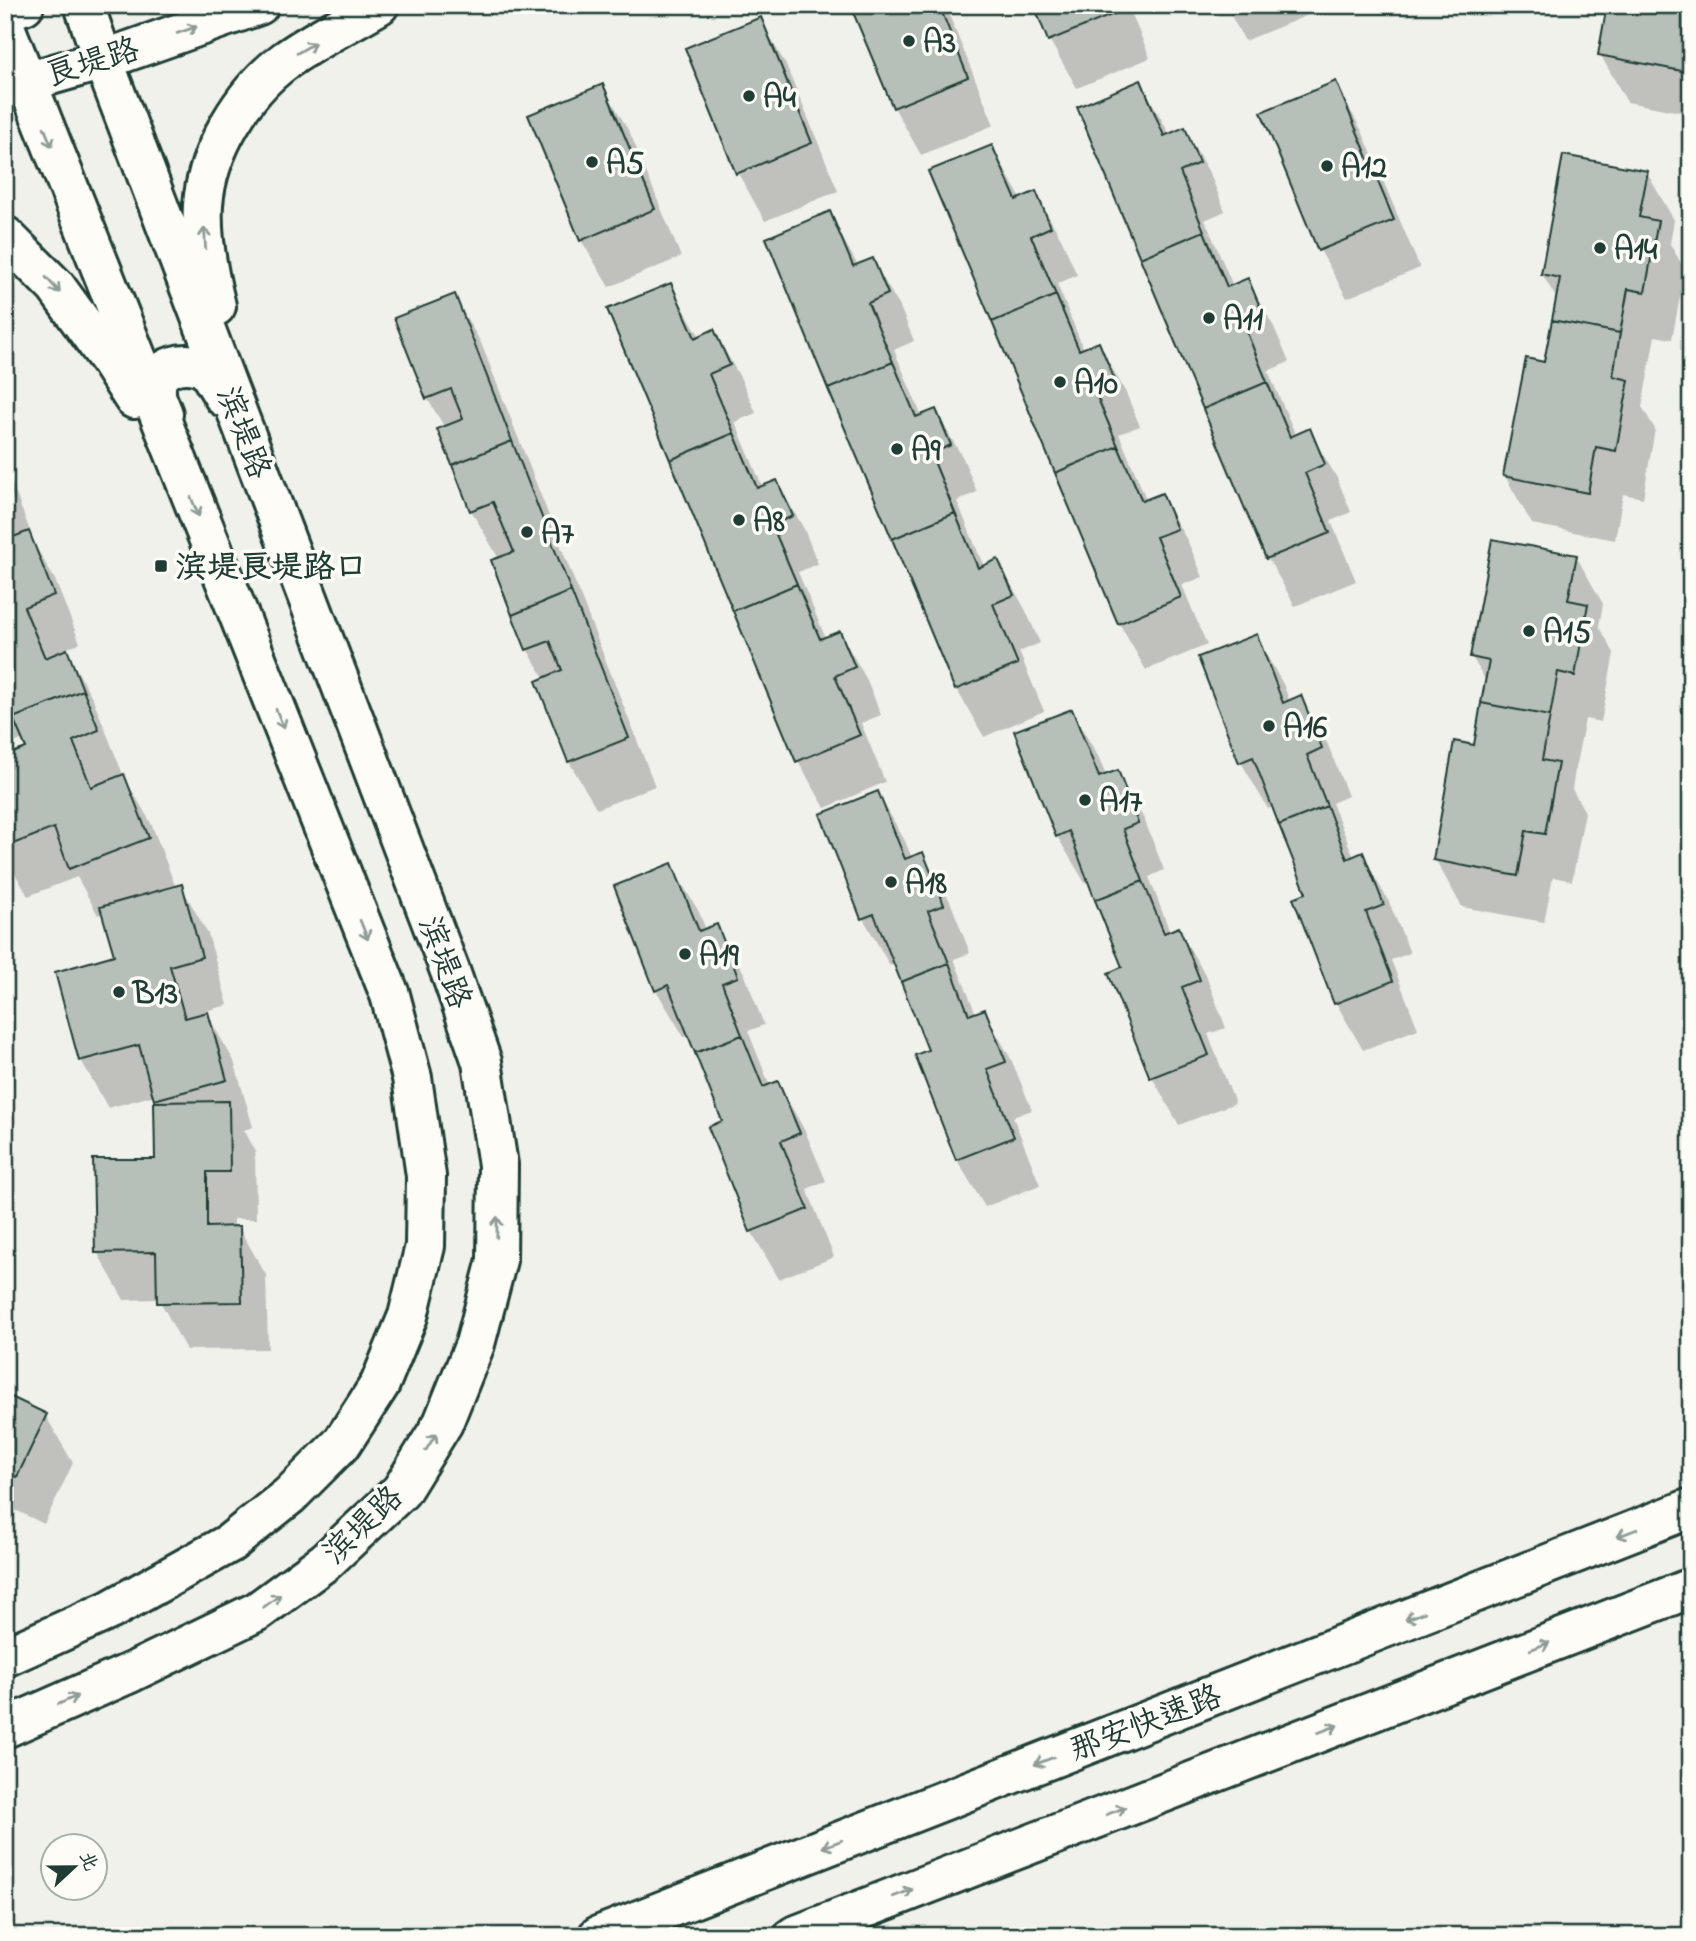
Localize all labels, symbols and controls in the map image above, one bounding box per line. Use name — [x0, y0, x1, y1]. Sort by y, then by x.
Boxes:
place label: A3 — [923, 21, 956, 68]
one-way arrow — [176, 23, 198, 36]
street label: 良堤路 — [40, 28, 146, 101]
marker: A3 — [901, 33, 917, 49]
one-way arrow — [295, 41, 315, 55]
place label: A4 — [763, 76, 797, 123]
marker: A4 — [741, 88, 757, 104]
one-way arrow — [42, 125, 55, 147]
place label: A5 — [606, 142, 644, 189]
place label: A12 — [1341, 146, 1387, 193]
marker: A5 — [584, 154, 600, 170]
marker: A12 — [1319, 158, 1335, 174]
one-way arrow — [198, 227, 211, 250]
place label: A14 — [1614, 228, 1658, 275]
marker: A14 — [1592, 240, 1608, 256]
one-way arrow — [45, 276, 61, 294]
place label: A11 — [1223, 298, 1263, 345]
marker: A11 — [1201, 310, 1217, 326]
place label: A10 — [1074, 362, 1118, 409]
marker: A10 — [1052, 374, 1068, 390]
street label: 滨堤路 — [203, 380, 281, 486]
place label: A9 — [911, 429, 941, 476]
marker: A9 — [889, 441, 905, 457]
one-way arrow — [190, 496, 203, 518]
place label: A8 — [753, 500, 785, 547]
place label: A7 — [541, 512, 575, 559]
marker: A8 — [731, 512, 747, 528]
marker: A7 — [519, 524, 535, 540]
place label: 滨堤良堤路口 — [175, 546, 367, 593]
marker: 滨堤良堤路口 — [153, 558, 169, 574]
place label: A15 — [1543, 611, 1591, 658]
marker: A15 — [1521, 623, 1537, 639]
place label: A16 — [1283, 706, 1327, 753]
one-way arrow — [274, 707, 287, 729]
marker: A16 — [1261, 718, 1277, 734]
place label: A17 — [1099, 780, 1143, 827]
marker: A17 — [1077, 792, 1093, 808]
place label: A18 — [905, 862, 947, 909]
marker: A18 — [883, 874, 899, 890]
street label: 滨堤路 — [404, 910, 481, 1016]
one-way arrow — [358, 919, 371, 940]
place label: A19 — [699, 934, 739, 981]
marker: A19 — [677, 946, 693, 962]
place label: B13 — [131, 972, 178, 1019]
marker: B13 — [111, 984, 127, 1000]
one-way arrow — [490, 1215, 504, 1238]
one-way arrow — [425, 1432, 439, 1452]
street label: 滨堤路 — [314, 1476, 415, 1577]
one-way arrow — [1617, 1528, 1639, 1541]
one-way arrow — [262, 1593, 281, 1608]
one-way arrow — [1405, 1611, 1427, 1624]
one-way arrow — [1528, 1639, 1550, 1652]
street label: 那安快速路 — [1063, 1675, 1229, 1776]
one-way arrow — [57, 1693, 78, 1706]
one-way arrow — [1316, 1721, 1338, 1734]
one-way arrow — [1033, 1756, 1055, 1769]
one-way arrow — [1104, 1804, 1126, 1816]
north arrow — [38, 1832, 108, 1902]
one-way arrow — [821, 1839, 843, 1852]
text: 北 — [71, 1848, 104, 1875]
one-way arrow — [892, 1886, 914, 1899]

